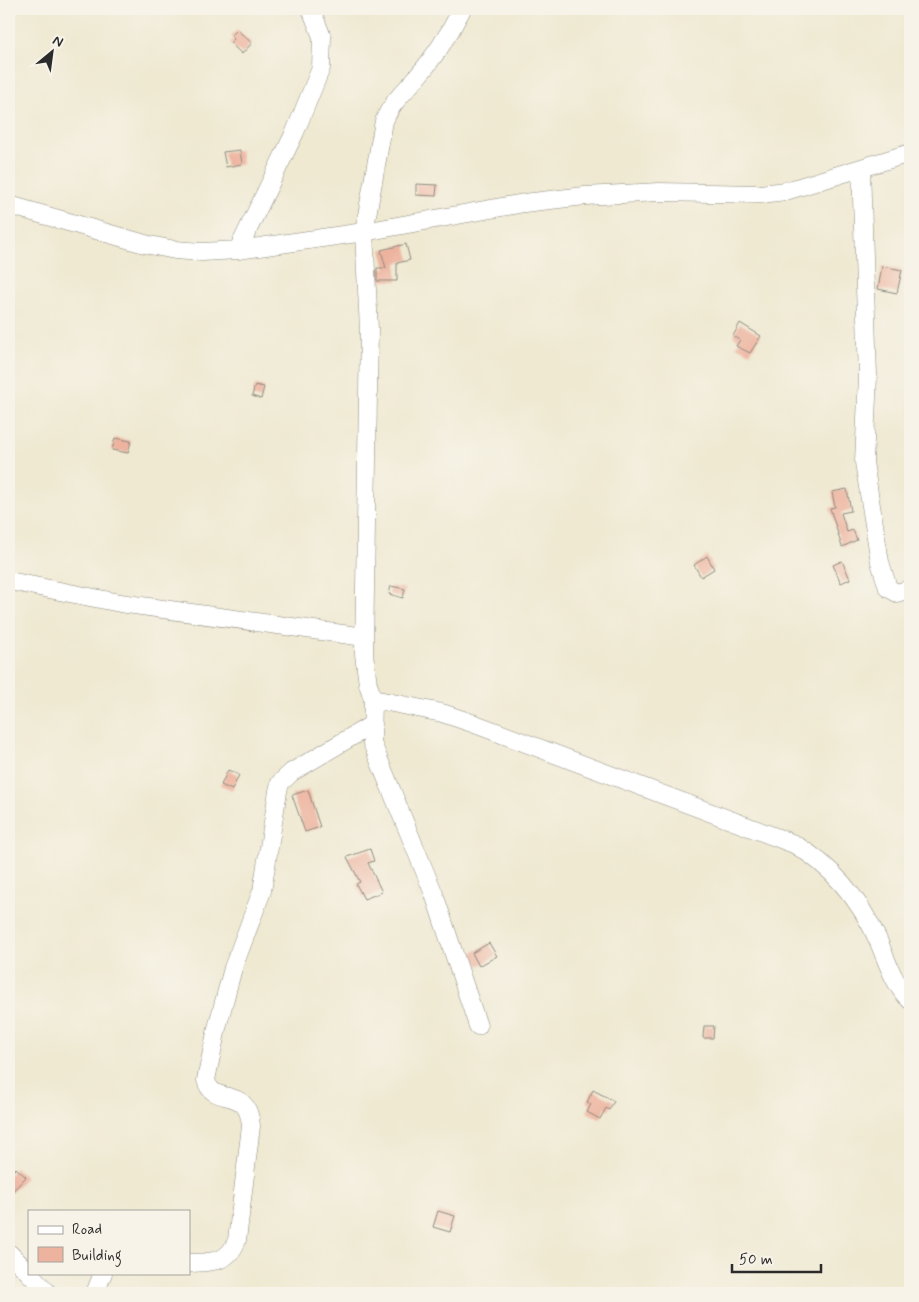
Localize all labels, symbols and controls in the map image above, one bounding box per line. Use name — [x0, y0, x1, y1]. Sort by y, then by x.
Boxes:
north arrow — [28, 28, 78, 78]
text: N — [49, 31, 66, 52]
legend — [28, 1210, 190, 1274]
text: Road — [72, 1220, 102, 1240]
scale bar — [732, 1242, 820, 1274]
text: Building — [72, 1246, 122, 1267]
text: 50 m — [739, 1250, 773, 1270]

